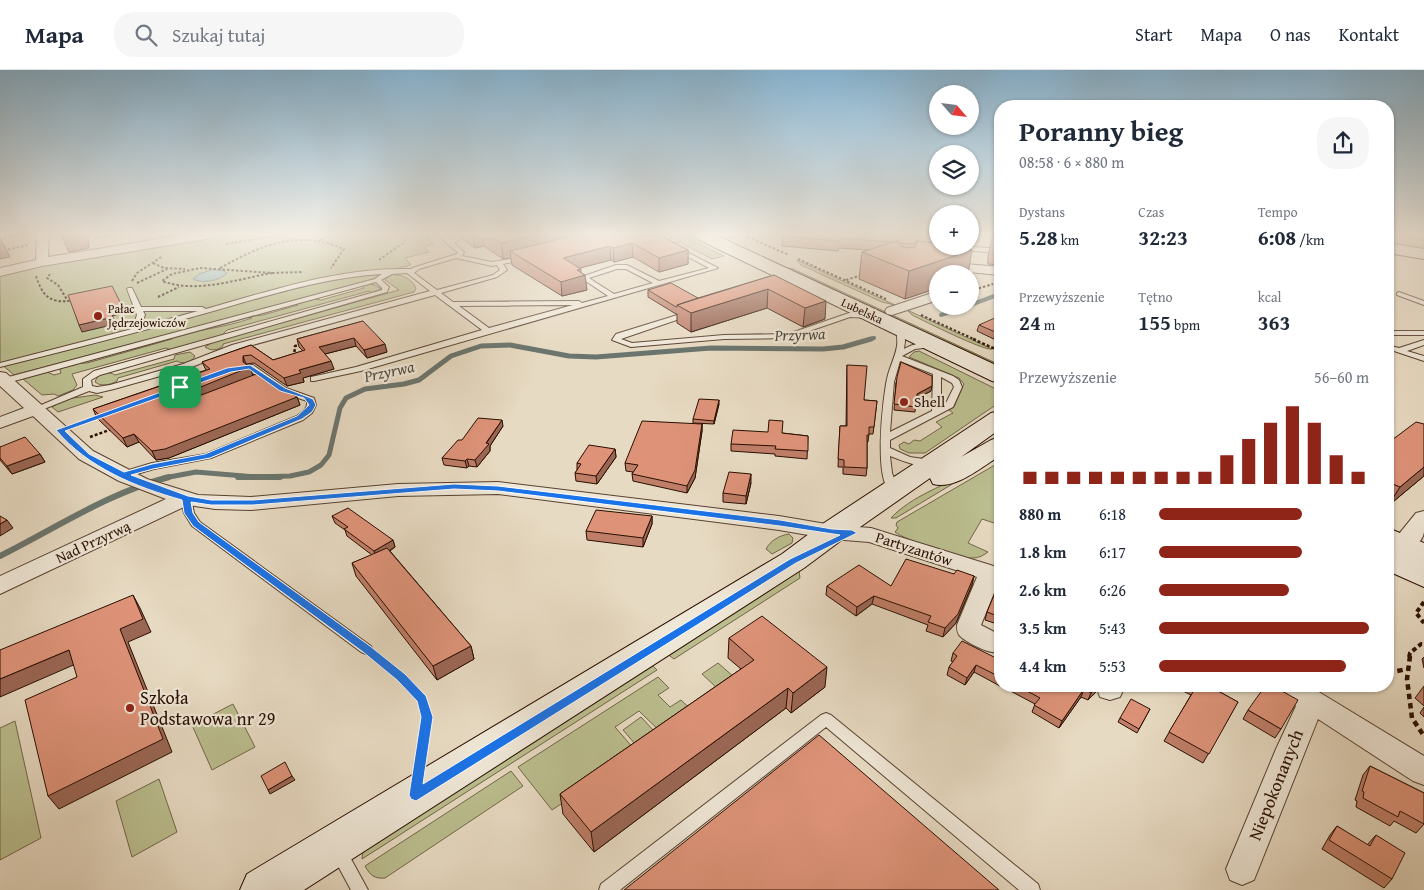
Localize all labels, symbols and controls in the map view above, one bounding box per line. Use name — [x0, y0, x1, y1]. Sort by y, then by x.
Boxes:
search box — [114, 12, 464, 57]
text: Mapa — [25, 17, 84, 52]
icon: search — [132, 21, 160, 49]
text: Szukaj tutaj — [172, 21, 265, 49]
text: Start — [1135, 21, 1173, 48]
text: Mapa — [1201, 21, 1242, 48]
text: O nas — [1270, 21, 1311, 48]
text: Kontakt — [1339, 21, 1399, 48]
north arrow — [929, 85, 979, 135]
map controls — [929, 85, 979, 315]
text: Poranny bieg — [1019, 110, 1183, 151]
button: share — [1317, 117, 1369, 169]
button: layers — [929, 145, 979, 195]
text: 08:58 · 6 × 880 m — [1019, 150, 1124, 174]
text: Dystans — [1019, 202, 1065, 222]
text: Czas — [1138, 202, 1164, 222]
text: Tempo — [1258, 202, 1298, 222]
button: + — [929, 205, 979, 255]
text: 5.28 — [1019, 222, 1058, 253]
text: 32:23 — [1138, 222, 1188, 253]
text: 6:08 — [1258, 222, 1296, 253]
text: km — [1058, 230, 1079, 250]
text: /km — [1296, 230, 1324, 250]
button: − — [929, 265, 979, 315]
text: Przewyższenie — [1019, 287, 1105, 307]
text: Tętno — [1138, 287, 1173, 307]
text: kcal — [1258, 287, 1282, 307]
street label: Lubelska — [839, 294, 886, 328]
place label: Pałac Jędrzejowiczów — [106, 300, 186, 331]
text: 24 — [1019, 307, 1041, 338]
text: 155 — [1138, 307, 1171, 338]
text: 363 — [1258, 307, 1290, 338]
marker: Pałac Jędrzejowiczów — [92, 310, 104, 322]
text: m — [1041, 315, 1055, 335]
text: bpm — [1171, 315, 1200, 335]
water label: Przyrwa — [773, 321, 826, 347]
water label: Przyrwa — [361, 354, 417, 388]
text: Przewyższenie — [1019, 365, 1117, 389]
text: 56–60 m — [1314, 365, 1369, 389]
pin — [159, 366, 201, 408]
icon: arrive — [166, 373, 194, 401]
place label: Shell — [914, 391, 945, 412]
marker: Shell — [898, 396, 910, 408]
text: 880 m — [1019, 502, 1061, 526]
text: 6:18 — [1099, 502, 1126, 526]
street label: Nad Przyrwą — [52, 515, 134, 568]
street label: Partyzantów — [873, 526, 956, 571]
text: 1.8 km — [1019, 540, 1066, 564]
text: 6:17 — [1099, 540, 1126, 564]
text: 2.6 km — [1019, 578, 1066, 602]
text: 6:26 — [1099, 578, 1126, 602]
text: 3.5 km — [1019, 616, 1066, 640]
text: 5:43 — [1099, 616, 1126, 640]
text: 4.4 km — [1019, 654, 1066, 678]
text: 5:53 — [1099, 654, 1126, 678]
place label: Szkoła Podstawowa nr 29 — [140, 684, 275, 732]
marker: Szkoła Podstawowa nr 29 — [124, 702, 136, 714]
street label: Niepokonanych — [1241, 725, 1310, 844]

